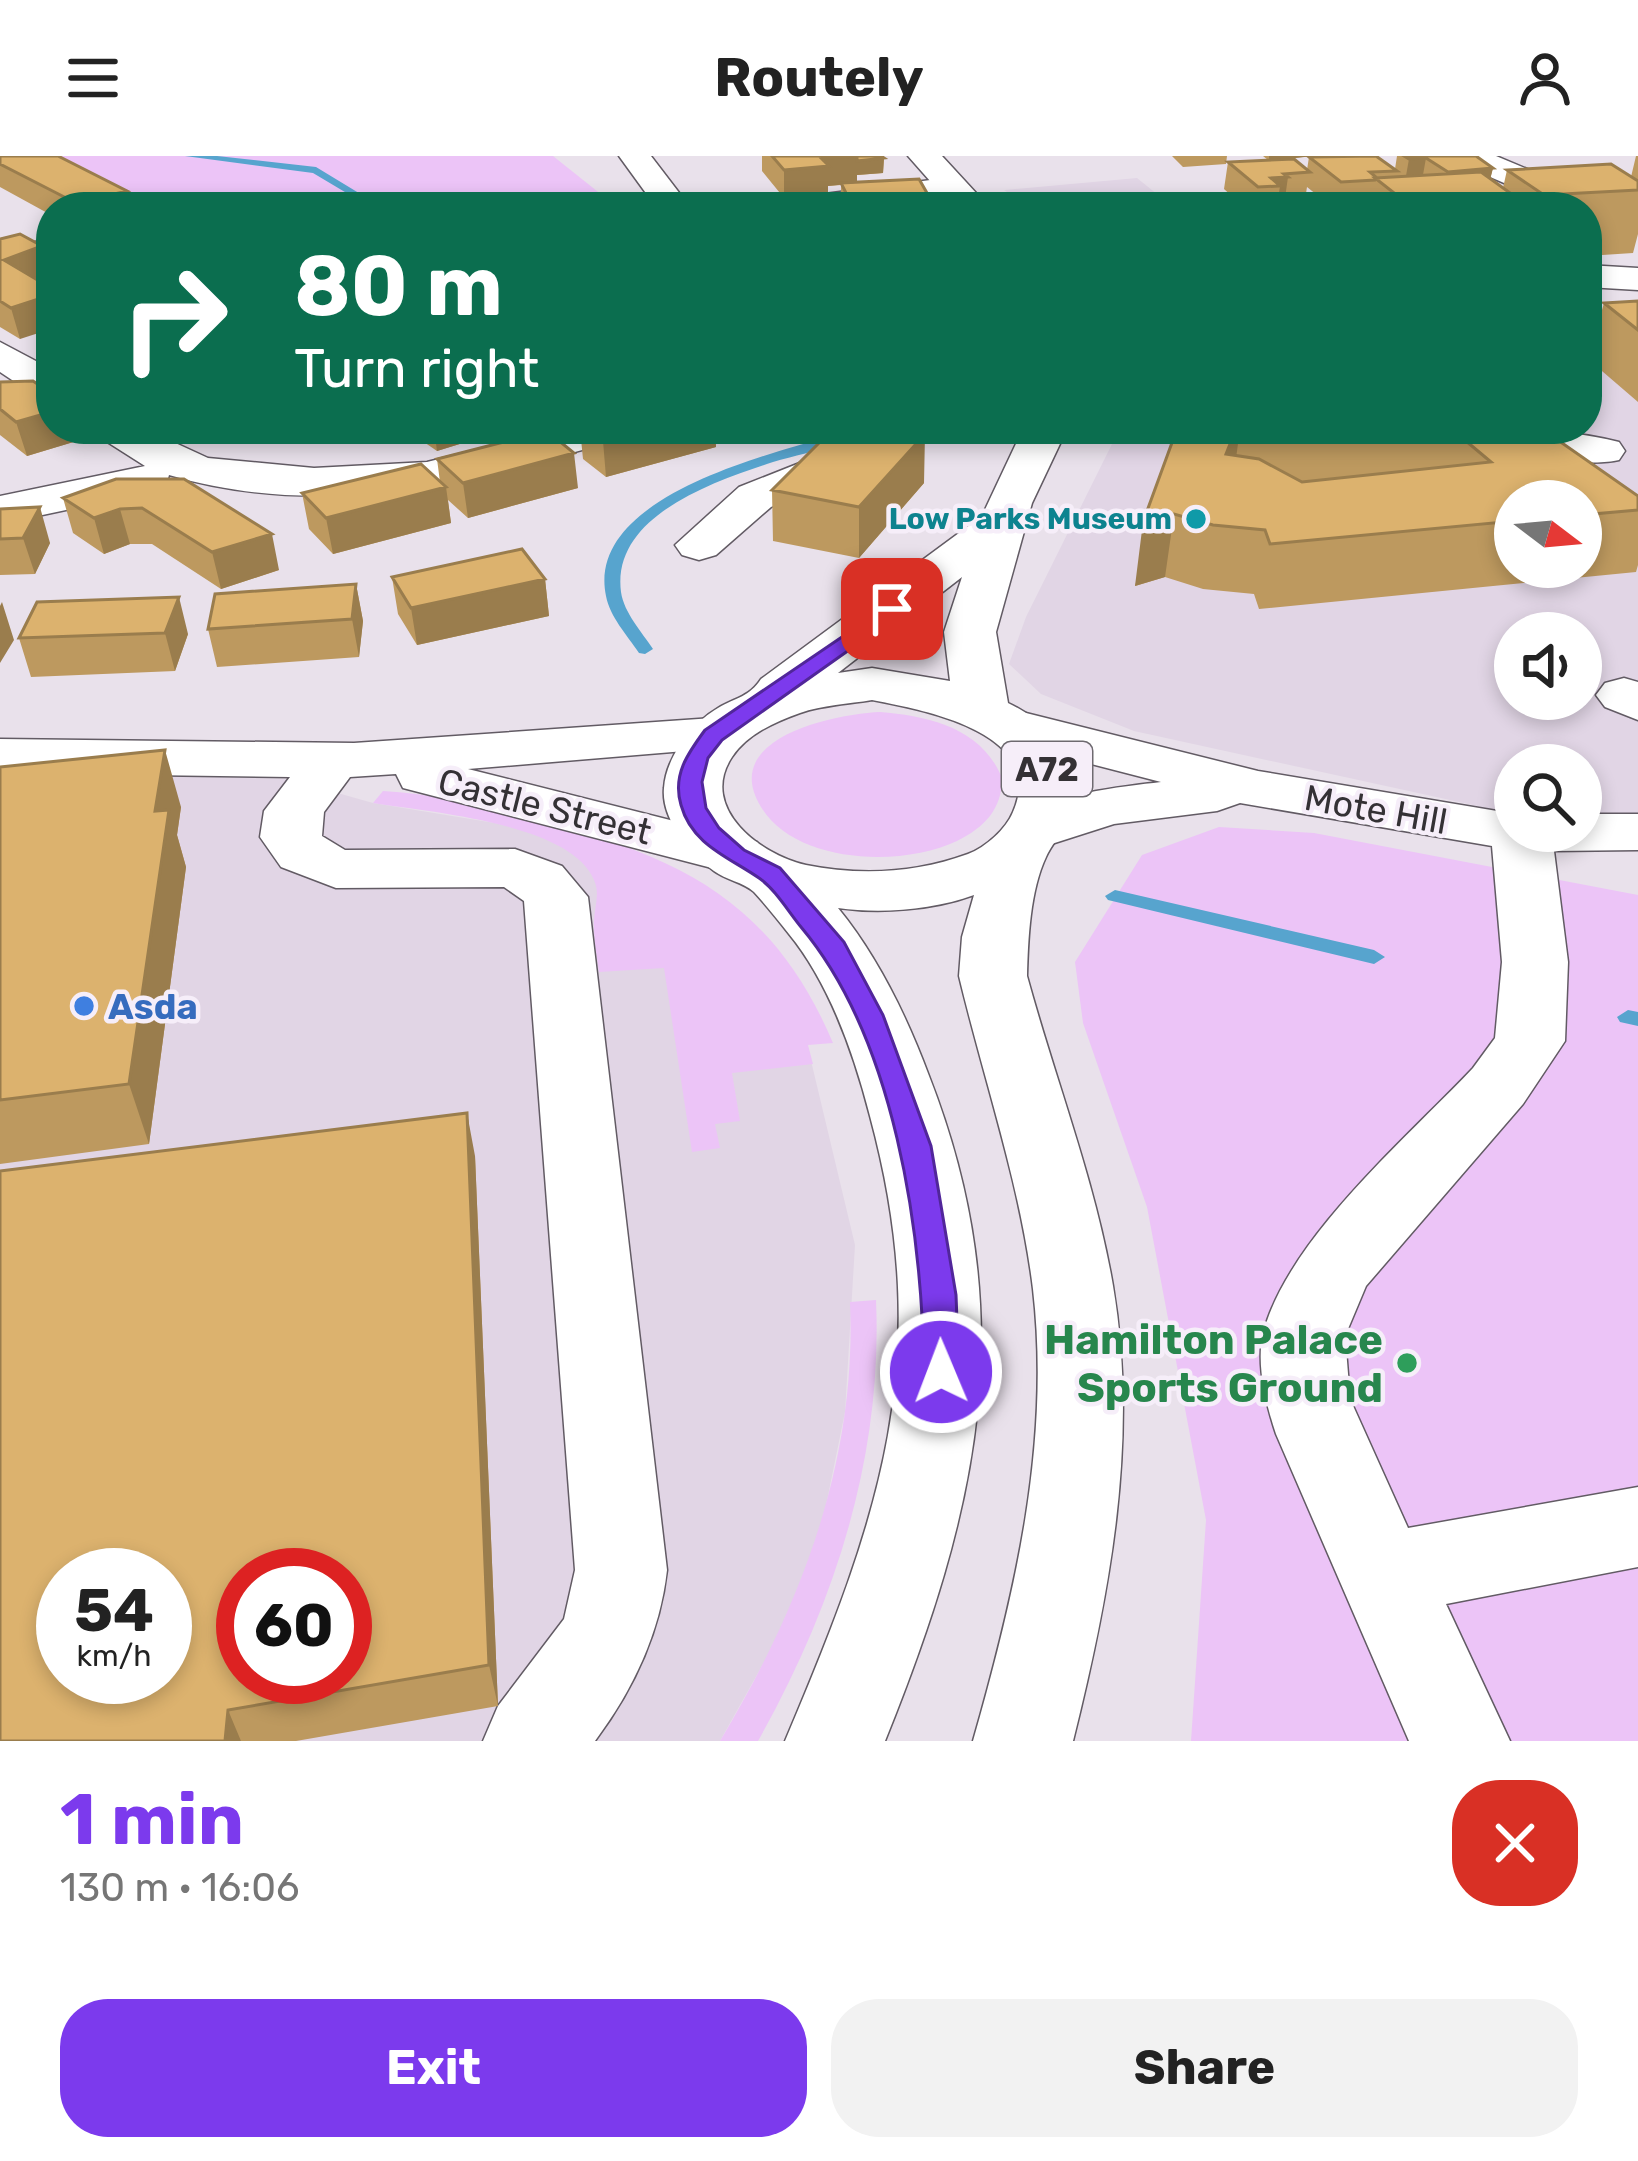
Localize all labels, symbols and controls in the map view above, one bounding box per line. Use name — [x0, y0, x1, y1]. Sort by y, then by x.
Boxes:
icon: menu — [60, 45, 126, 111]
icon: person — [1512, 45, 1578, 111]
text: Routely — [714, 46, 924, 110]
text: 80 m — [294, 236, 503, 336]
icon: right — [96, 240, 252, 396]
text: Turn right — [294, 337, 539, 401]
north arrow — [1494, 480, 1602, 588]
map controls — [1494, 480, 1602, 852]
place label: Low Parks Museum — [889, 501, 1172, 537]
marker: Low Parks Museum — [1183, 506, 1209, 532]
pin — [841, 558, 943, 660]
icon: arrive — [859, 576, 925, 642]
button: sound — [1494, 612, 1602, 720]
road number: A72 — [1002, 742, 1092, 796]
button: search — [1494, 744, 1602, 852]
street label: Castle Street — [434, 759, 656, 854]
street label: Mote Hill — [1301, 776, 1451, 843]
place label: Asda — [108, 985, 198, 1028]
marker: Asda — [71, 993, 97, 1019]
position arrow — [878, 1309, 1004, 1435]
place label: Hamilton Palace Sports Ground — [1044, 1315, 1383, 1413]
marker: Hamilton Palace Sports Ground — [1394, 1350, 1420, 1376]
speed limit sign: 60 — [216, 1548, 372, 1704]
text: 54 — [74, 1575, 154, 1646]
text: km/h — [77, 1638, 151, 1674]
text: 1 min — [60, 1777, 244, 1862]
button: close — [1452, 1780, 1578, 1906]
text: 130 m · 16:06 — [60, 1865, 300, 1911]
button: Exit — [60, 1999, 807, 2137]
button: Share — [831, 1999, 1578, 2137]

